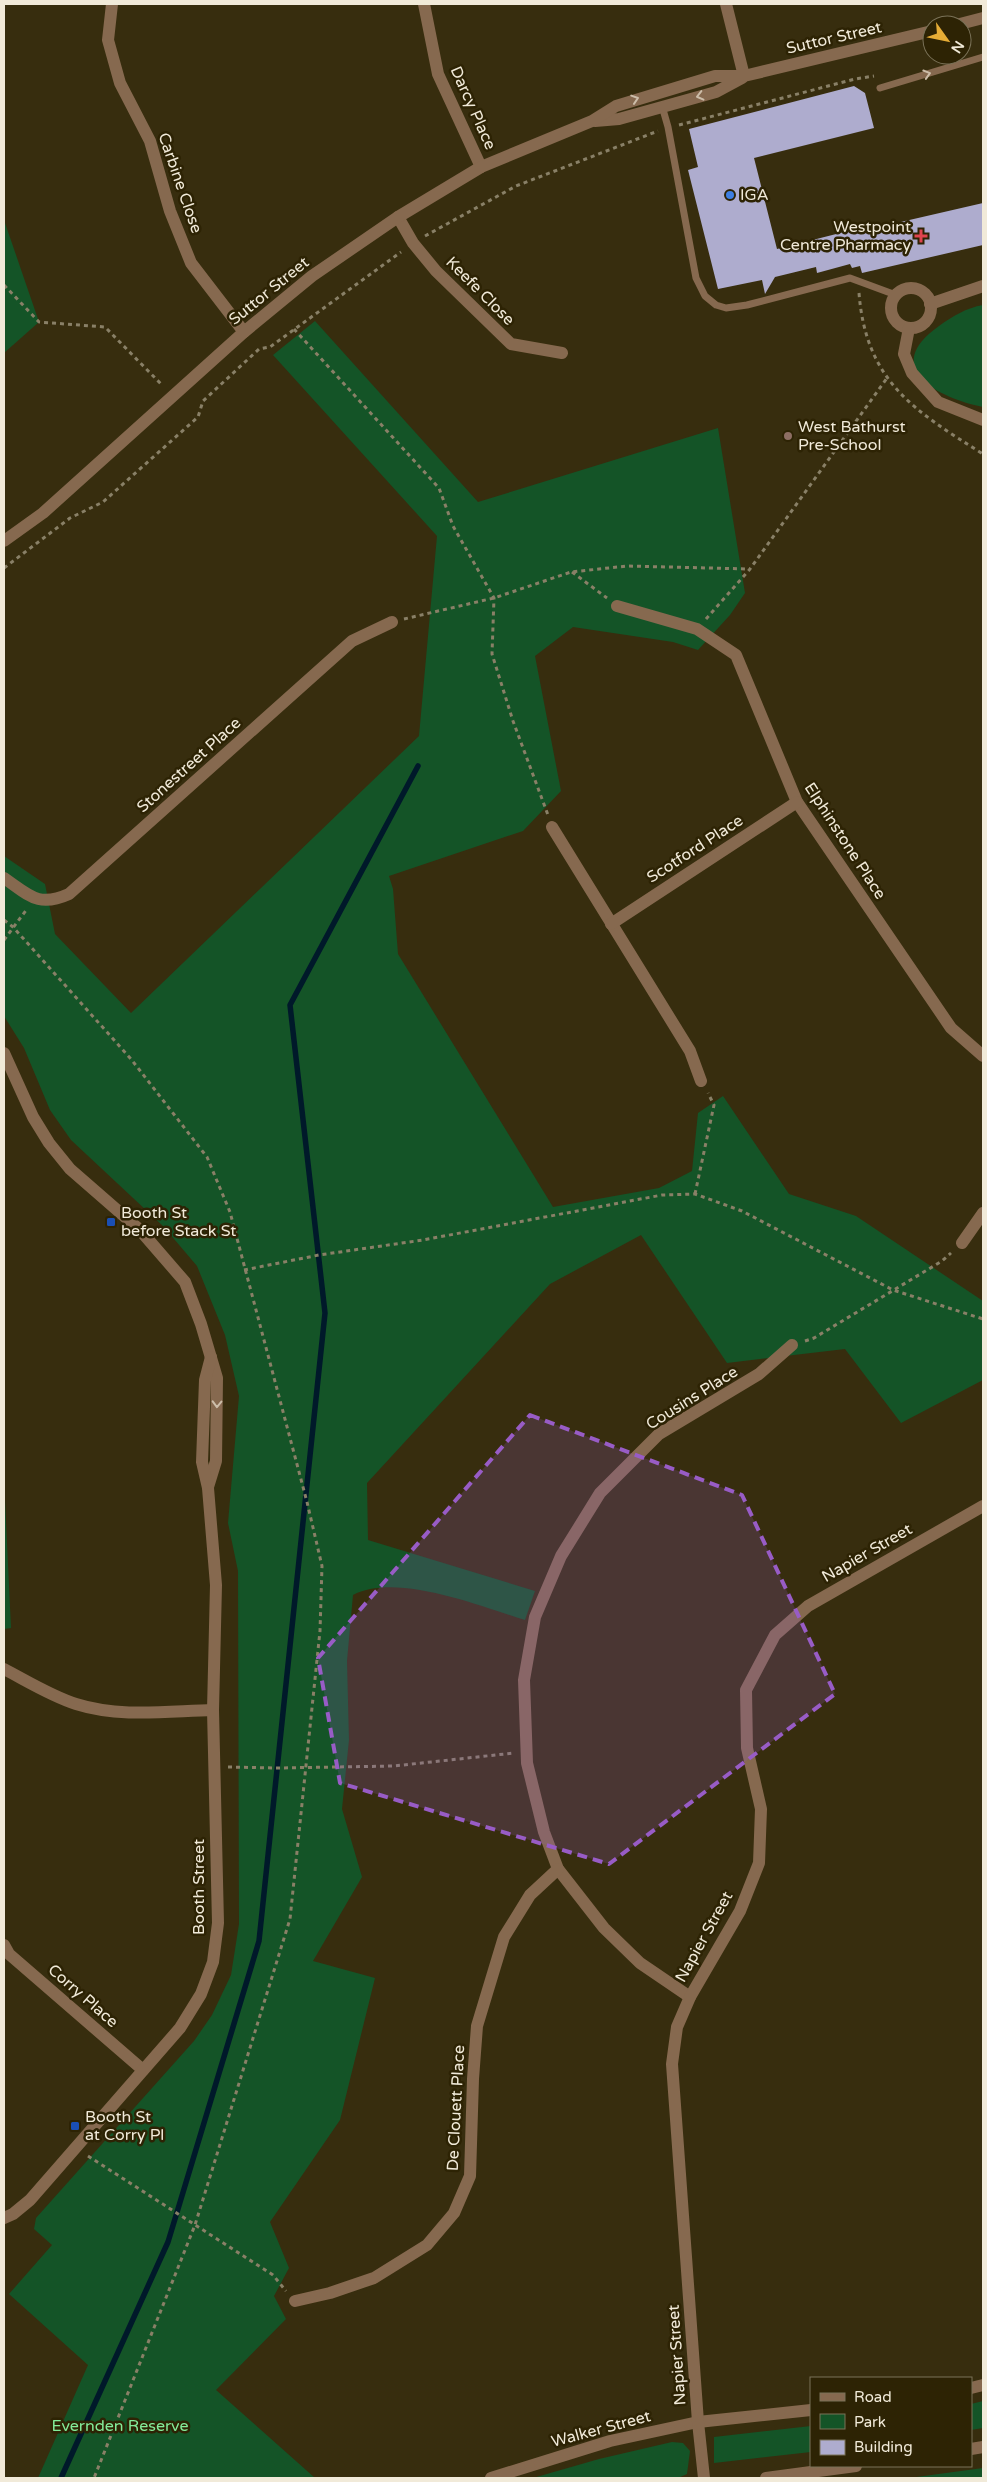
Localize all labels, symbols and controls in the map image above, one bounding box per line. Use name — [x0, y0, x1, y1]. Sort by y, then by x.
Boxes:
north arrow — [922, 15, 972, 65]
street label: Suttor Street — [784, 17, 884, 59]
text: N — [947, 37, 968, 56]
street label: Darcy Place — [446, 63, 500, 153]
one-way arrow — [922, 69, 931, 79]
one-way arrow — [696, 90, 704, 101]
one-way arrow — [630, 95, 639, 105]
street label: Carbine Close — [153, 130, 207, 236]
place label: IGA — [740, 185, 769, 205]
marker: IGA — [724, 189, 736, 201]
place label: Westpoint Centre Pharmacy — [780, 217, 911, 255]
marker: Westpoint Centre Pharmacy — [915, 230, 927, 242]
street label: Keefe Close — [441, 252, 519, 330]
street label: Suttor Street — [225, 253, 313, 329]
place label: West Bathurst Pre-School — [798, 417, 906, 455]
marker: West Bathurst Pre-School — [782, 430, 794, 442]
street label: Stonestreet Place — [133, 713, 245, 817]
street label: Elphinstone Place — [800, 779, 890, 903]
street label: Scotford Place — [643, 810, 747, 888]
place label: Booth St before Stack St — [121, 1203, 236, 1241]
marker: Booth St before Stack St — [105, 1216, 117, 1228]
street label: Cousins Place — [642, 1362, 742, 1434]
one-way arrow — [212, 1400, 222, 1408]
street label: Napier Street — [818, 1519, 916, 1587]
street label: Booth Street — [189, 1839, 209, 1935]
street label: Napier Street — [671, 1888, 737, 1986]
street label: Corry Place — [44, 1960, 122, 2032]
street label: De Clouett Place — [443, 2045, 469, 2171]
place label: Booth St at Corry Pl — [85, 2107, 164, 2145]
marker: Booth St at Corry Pl — [69, 2120, 81, 2132]
street label: Napier Street — [664, 2304, 690, 2406]
legend — [810, 2377, 972, 2467]
text: Road — [854, 2388, 892, 2406]
street label: Walker Street — [549, 2406, 653, 2452]
text: Park — [854, 2413, 886, 2431]
park label: Evernden Reserve — [51, 2416, 189, 2436]
text: Building — [854, 2438, 913, 2456]

